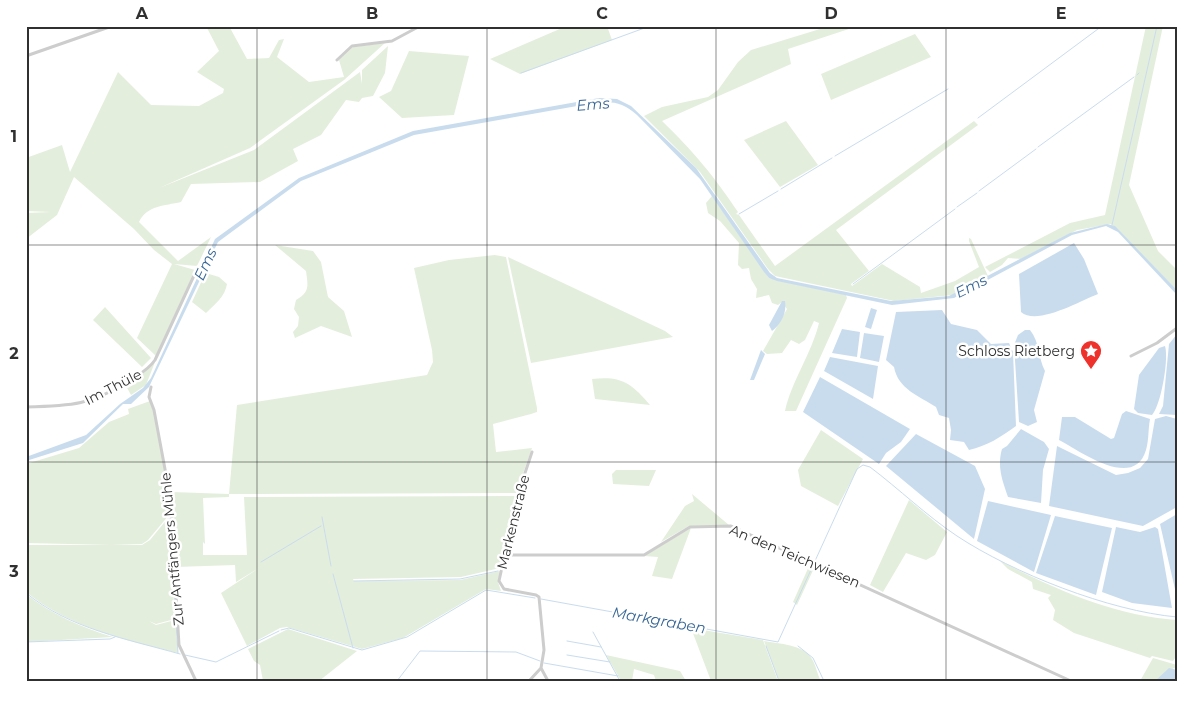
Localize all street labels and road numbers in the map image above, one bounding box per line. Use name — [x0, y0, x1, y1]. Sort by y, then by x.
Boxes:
street label: Im Thüle — [81, 365, 145, 409]
street label: Zur Antfängers Mühle — [156, 472, 188, 626]
street label: Markenstraße — [493, 473, 533, 571]
street label: An den Teichwiesen — [727, 520, 863, 592]

